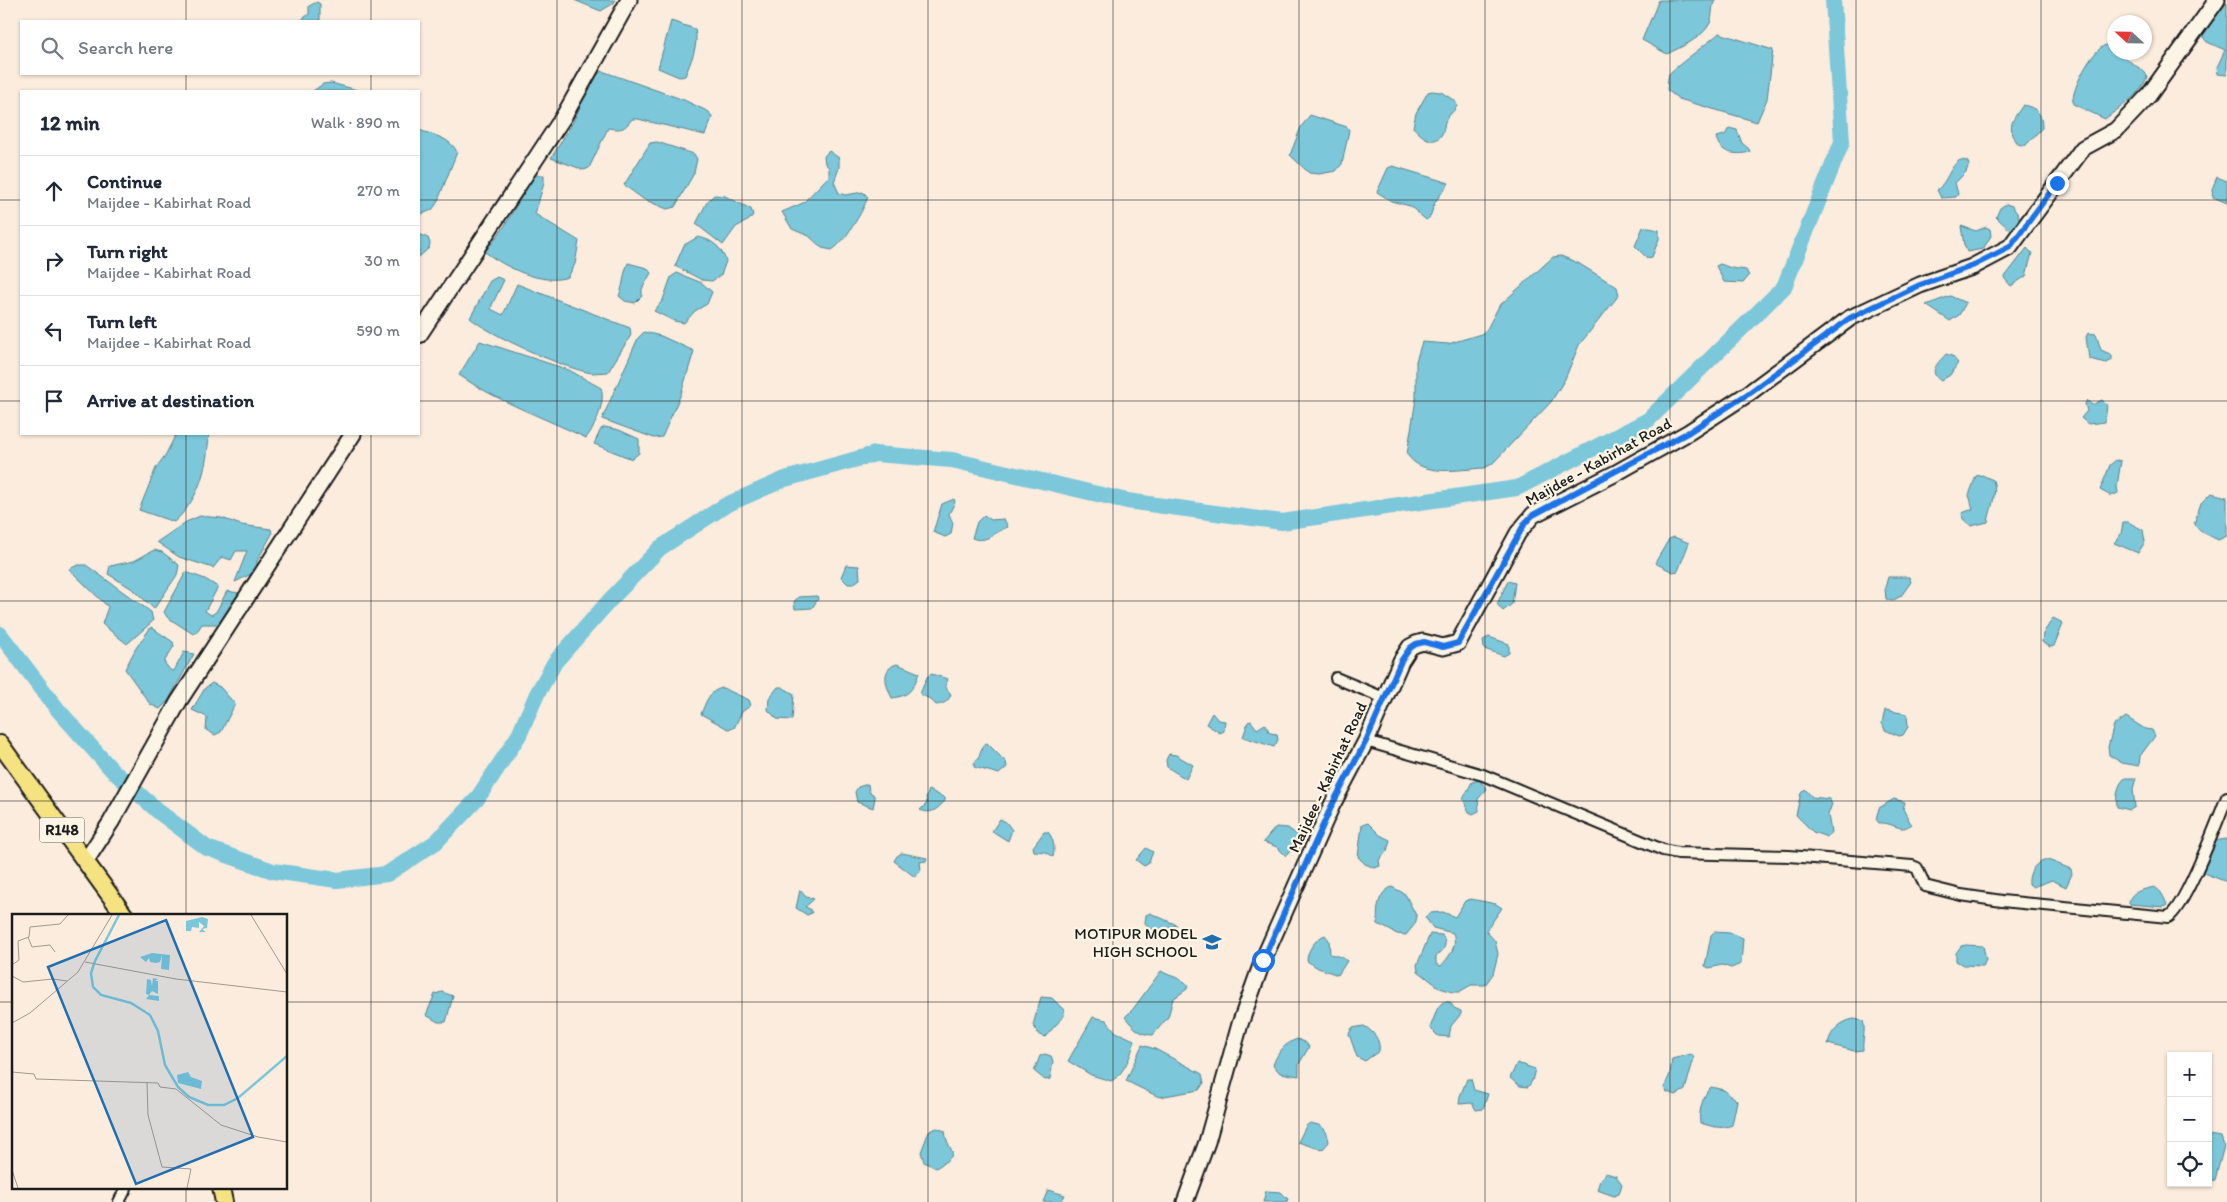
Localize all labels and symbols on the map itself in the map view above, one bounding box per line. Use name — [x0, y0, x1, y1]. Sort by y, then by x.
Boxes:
north arrow — [2107, 15, 2152, 60]
route end — [2046, 172, 2069, 195]
street label: Maijdee - Kabirhat Road — [1522, 413, 1675, 510]
street label: Maijdee - Kabirhat Road — [1284, 698, 1371, 856]
road number: R148 — [40, 818, 84, 842]
inset map — [12, 914, 288, 1190]
place label: MOTIPUR MODEL HIGH SCHOOL — [1074, 924, 1197, 961]
school or university icon: MOTIPUR MODEL HIGH SCHOOL — [1201, 931, 1223, 953]
route start — [1252, 949, 1275, 972]

